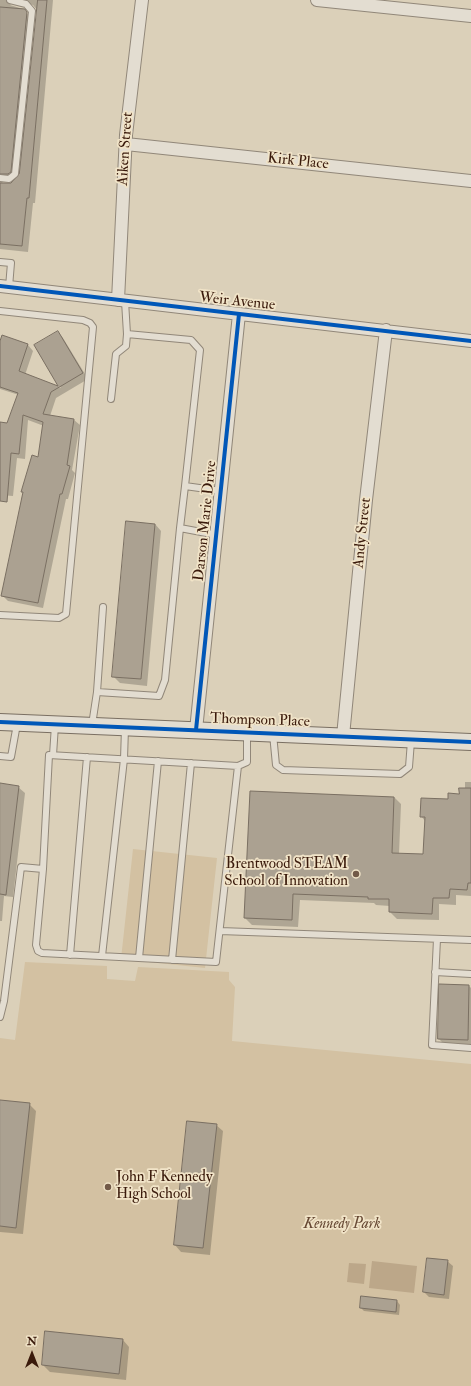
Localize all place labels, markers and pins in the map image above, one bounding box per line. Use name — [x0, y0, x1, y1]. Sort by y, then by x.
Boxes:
place label: Brentwood STEAM School of Innovation — [224, 856, 348, 891]
marker: Brentwood STEAM School of Innovation — [351, 869, 361, 879]
place label: John F Kennedy High School — [116, 1169, 213, 1204]
marker: John F Kennedy High School — [103, 1182, 113, 1192]

